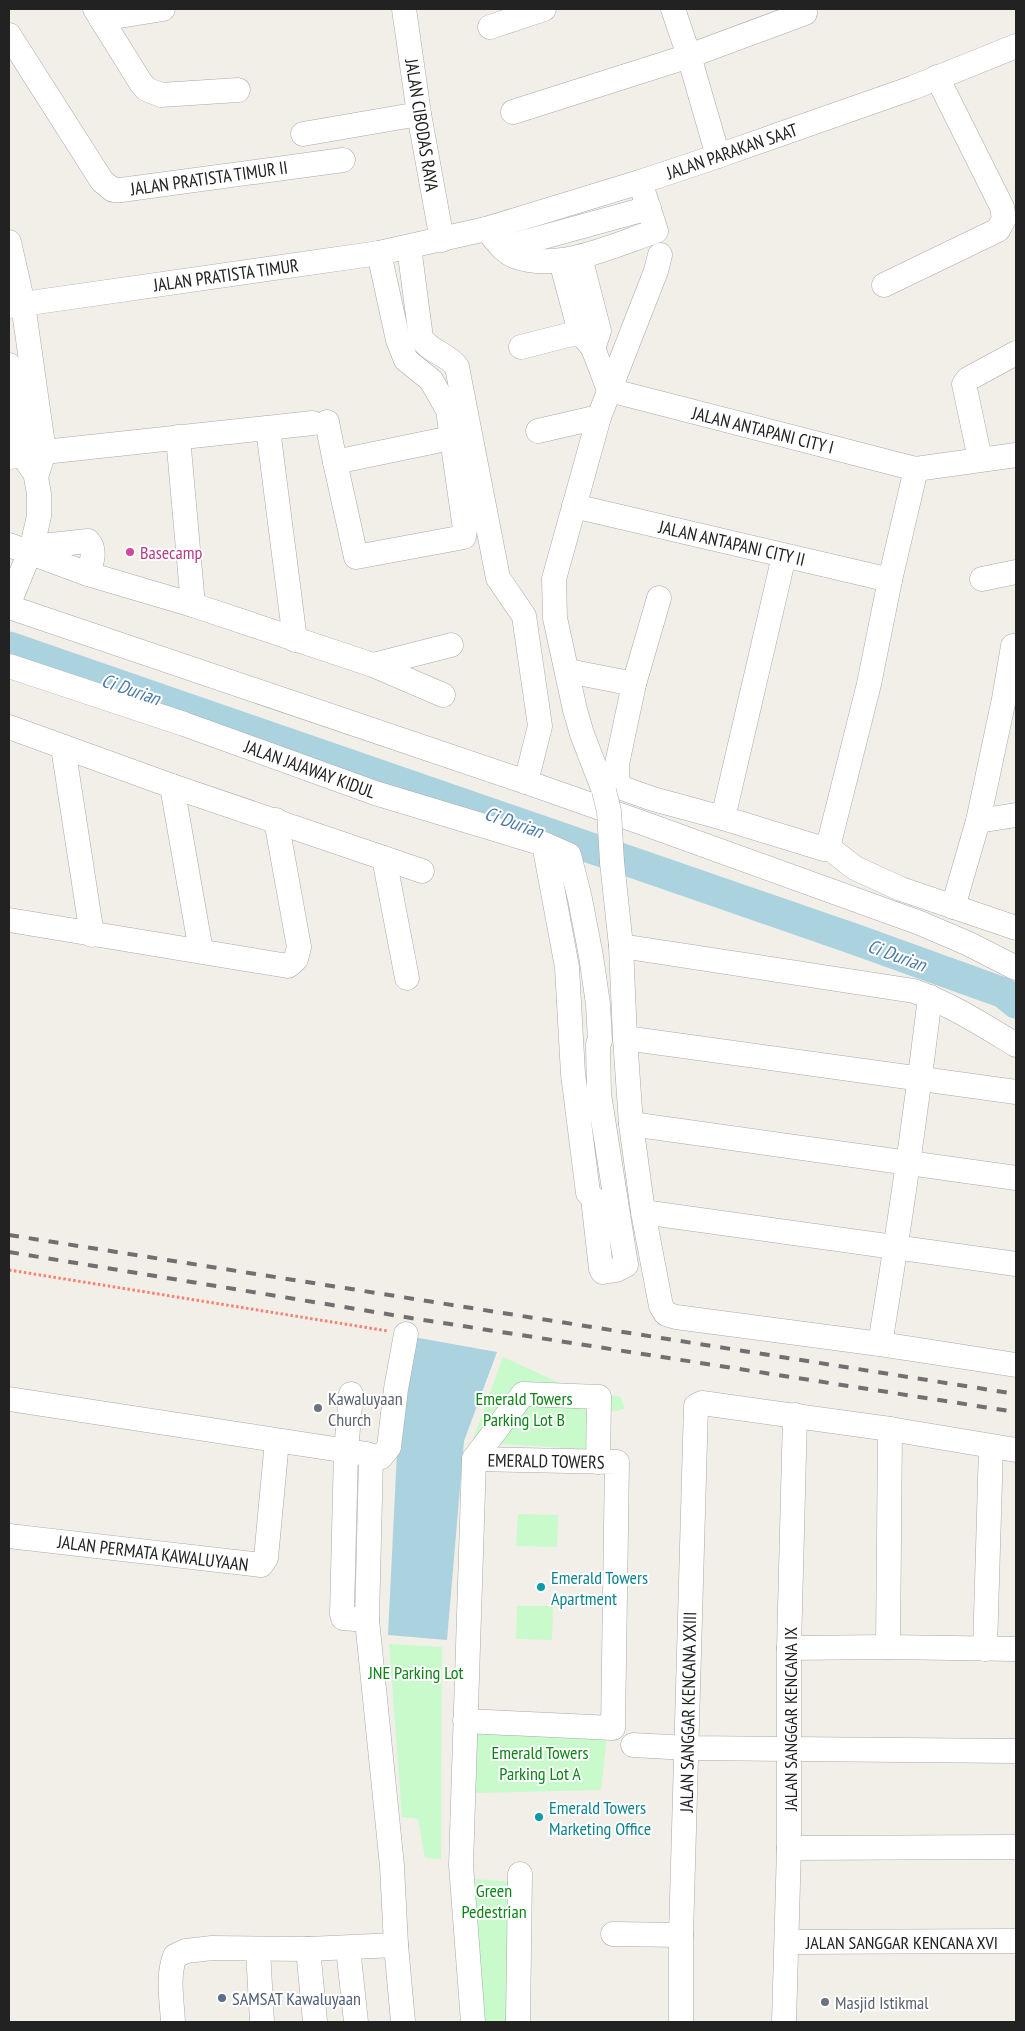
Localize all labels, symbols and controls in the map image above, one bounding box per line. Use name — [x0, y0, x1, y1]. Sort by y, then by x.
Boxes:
street label: JALAN CIBODAS RAYA — [400, 56, 444, 193]
street label: JALAN PARAKAN SAAT — [662, 118, 801, 185]
street label: JALAN PRATISTA TIMUR II — [128, 156, 289, 201]
street label: JALAN PRATISTA TIMUR — [151, 253, 300, 297]
street label: JALAN ANTAPANI CITY I — [689, 401, 836, 459]
street label: JALAN ANTAPANI CITY II — [656, 515, 807, 571]
place label: Basecamp — [140, 541, 202, 564]
marker: Basecamp — [124, 546, 136, 558]
water label: Ci Durian — [99, 668, 165, 711]
street label: JALAN JAJAWAY KIDUL — [240, 734, 379, 804]
water label: Ci Durian — [482, 801, 548, 844]
water label: Ci Durian — [865, 933, 931, 977]
place label: Kawaluyaan Church — [328, 1387, 403, 1431]
park label: Emerald Towers Parking Lot B — [475, 1387, 573, 1431]
marker: Kawaluyaan Church — [312, 1402, 324, 1414]
street label: EMERALD TOWERS — [487, 1448, 605, 1474]
street label: JALAN PERMATA KAWALUYAAN — [55, 1530, 250, 1576]
place label: Emerald Towers Apartment — [551, 1566, 648, 1610]
marker: Emerald Towers Apartment — [535, 1581, 547, 1593]
street label: JALAN SANGGAR KENCANA XXIII — [675, 1611, 701, 1814]
street label: JALAN SANGGAR KENCANA IX — [779, 1627, 802, 1812]
park label: JNE Parking Lot — [367, 1661, 464, 1684]
park label: Emerald Towers Parking Lot A — [491, 1741, 589, 1785]
place label: Emerald Towers Marketing Office — [549, 1796, 651, 1840]
marker: Emerald Towers Marketing Office — [533, 1811, 545, 1823]
park label: Green Pedestrian — [461, 1879, 527, 1923]
street label: JALAN SANGGAR KENCANA XVI — [805, 1931, 998, 1954]
place label: SAMSAT Kawaluyaan — [232, 1987, 361, 2010]
place label: Masjid Istikmal — [835, 1991, 929, 2014]
marker: SAMSAT Kawaluyaan — [216, 1992, 228, 2004]
marker: Masjid Istikmal — [819, 1996, 831, 2008]

